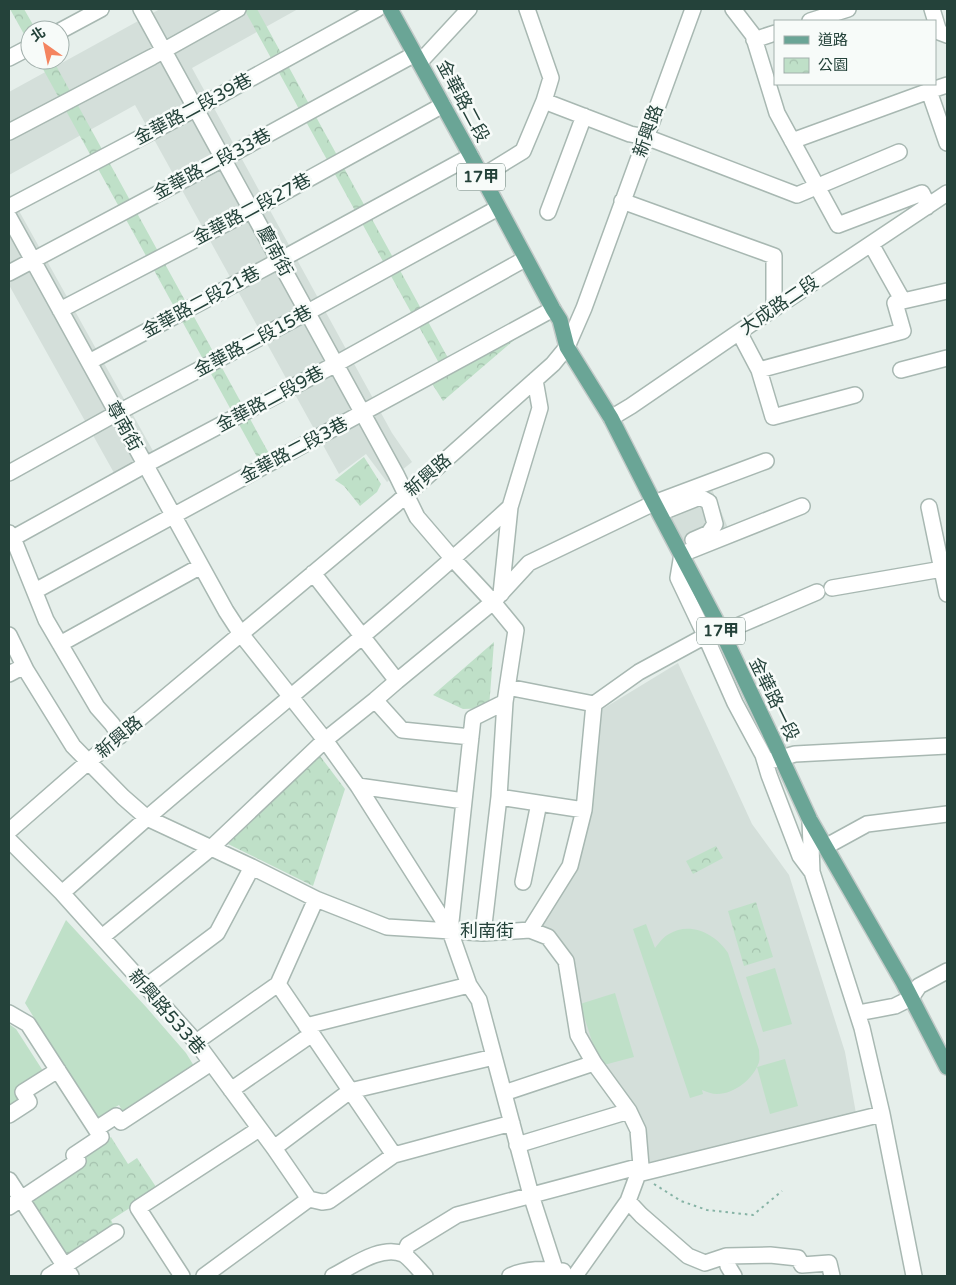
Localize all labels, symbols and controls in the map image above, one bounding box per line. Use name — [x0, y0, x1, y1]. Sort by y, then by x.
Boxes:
north arrow — [20, 20, 70, 70]
legend — [774, 20, 936, 85]
text: 北 — [28, 24, 49, 45]
text: 道路 — [818, 31, 848, 49]
street label: 金華路二段 — [432, 56, 494, 146]
text: 公園 — [818, 56, 848, 74]
street label: 金華路二段39巷 — [130, 69, 256, 149]
street label: 新興路 — [628, 102, 668, 160]
street label: 金華路二段33巷 — [149, 124, 275, 204]
road number: 17甲 — [457, 163, 505, 190]
street label: 金華路二段27巷 — [189, 169, 315, 249]
street label: 慶南街 — [253, 222, 297, 280]
street label: 金華路二段21巷 — [138, 262, 264, 342]
street label: 大成路二段 — [736, 271, 822, 339]
street label: 金華路二段15巷 — [190, 301, 316, 381]
street label: 金華路二段9巷 — [212, 361, 328, 437]
street label: 尊南街 — [101, 397, 147, 455]
street label: 金華路二段3巷 — [236, 412, 352, 488]
street label: 新興路 — [400, 449, 456, 501]
road number: 17甲 — [697, 618, 745, 644]
street label: 金華路一段 — [744, 654, 804, 744]
street label: 新興路 — [91, 711, 147, 763]
street label: 利南街 — [460, 920, 514, 942]
street label: 新興路533巷 — [124, 965, 210, 1059]

